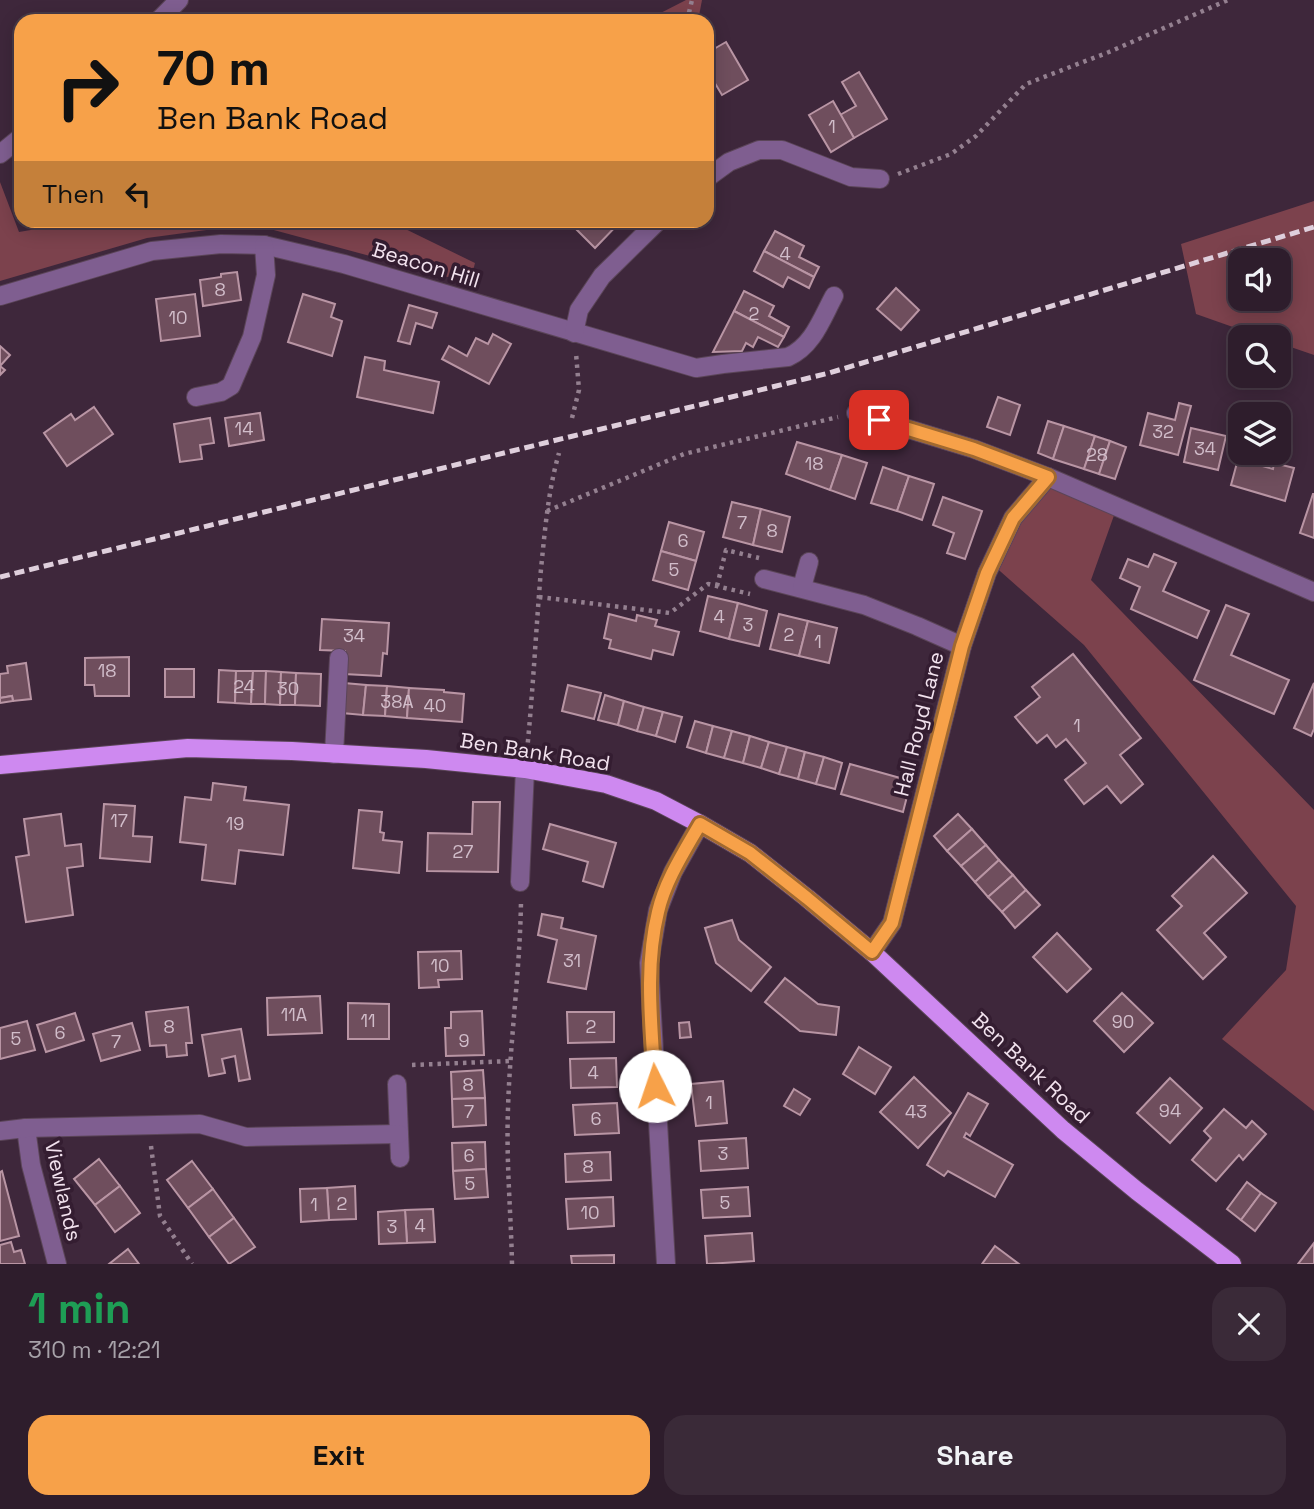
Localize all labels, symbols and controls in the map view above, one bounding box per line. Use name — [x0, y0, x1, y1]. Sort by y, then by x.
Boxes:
text: 70 m — [157, 37, 270, 99]
icon: right — [42, 42, 133, 133]
text: Ben Bank Road — [157, 98, 388, 138]
house number: 1 — [828, 115, 836, 138]
icon: left — [119, 175, 157, 213]
text: Then — [42, 177, 105, 211]
street label: Beacon Hill — [369, 235, 483, 294]
house number: 4 — [779, 242, 791, 265]
map controls — [1228, 248, 1291, 465]
button: sound — [1228, 248, 1291, 311]
house number: 8 — [214, 278, 226, 301]
house number: 2 — [749, 302, 759, 325]
house number: 10 — [168, 306, 188, 329]
button: search — [1228, 325, 1291, 388]
pin — [849, 390, 909, 450]
icon: arrive — [860, 401, 898, 439]
button: layers — [1228, 402, 1291, 465]
house number: 14 — [235, 417, 253, 440]
house number: 32 — [1152, 420, 1174, 443]
house number: 34 — [1194, 437, 1216, 460]
house number: 28 — [1086, 443, 1108, 466]
house number: 18 — [805, 452, 823, 475]
house number: 7 — [737, 511, 747, 534]
house number: 8 — [766, 519, 778, 542]
house number: 6 — [677, 529, 689, 552]
house number: 5 — [669, 558, 679, 581]
house number: 4 — [713, 605, 725, 628]
house number: 3 — [743, 613, 753, 636]
house number: 2 — [784, 623, 794, 646]
house number: 34 — [343, 624, 365, 647]
house number: 1 — [814, 630, 822, 653]
street label: Hall Royd Lane — [887, 649, 950, 799]
house number: 18 — [98, 659, 116, 682]
house number: 24 — [233, 675, 255, 698]
house number: 30 — [277, 677, 299, 700]
house number: 38A — [380, 690, 414, 713]
house number: 40 — [424, 694, 446, 717]
house number: 1 — [1073, 714, 1081, 737]
street label: Ben Bank Road — [458, 726, 612, 777]
house number: 17 — [110, 809, 128, 832]
house number: 19 — [226, 812, 244, 835]
house number: 27 — [453, 840, 473, 863]
house number: 31 — [563, 949, 581, 972]
house number: 10 — [430, 954, 450, 977]
house number: 11A — [281, 1003, 307, 1026]
street label: Ben Bank Road — [967, 1006, 1096, 1129]
house number: 11 — [360, 1009, 376, 1032]
house number: 90 — [1112, 1010, 1134, 1033]
house number: 8 — [163, 1015, 175, 1038]
house number: 2 — [586, 1015, 596, 1038]
house number: 6 — [54, 1021, 66, 1044]
house number: 5 — [11, 1027, 21, 1050]
house number: 9 — [458, 1029, 470, 1052]
house number: 7 — [111, 1030, 121, 1053]
position arrow — [618, 1049, 692, 1123]
house number: 4 — [587, 1061, 599, 1084]
house number: 8 — [462, 1073, 474, 1096]
house number: 1 — [705, 1091, 713, 1114]
house number: 94 — [1159, 1099, 1181, 1122]
house number: 7 — [464, 1100, 474, 1123]
house number: 43 — [905, 1100, 927, 1123]
house number: 6 — [590, 1107, 602, 1130]
street label: Viewlands — [39, 1138, 88, 1244]
house number: 3 — [718, 1142, 728, 1165]
house number: 6 — [463, 1144, 475, 1167]
house number: 8 — [582, 1155, 594, 1178]
house number: 5 — [465, 1172, 475, 1195]
house number: 5 — [720, 1191, 730, 1214]
house number: 2 — [337, 1192, 347, 1215]
house number: 1 — [310, 1193, 318, 1216]
house number: 10 — [580, 1201, 600, 1224]
house number: 4 — [414, 1214, 426, 1237]
house number: 3 — [387, 1215, 397, 1238]
text: 1 min — [28, 1282, 131, 1335]
button: close — [1212, 1287, 1286, 1361]
text: 310 m · 12:21 — [28, 1335, 161, 1365]
button: Exit — [28, 1415, 650, 1495]
button: Share — [664, 1415, 1286, 1495]

